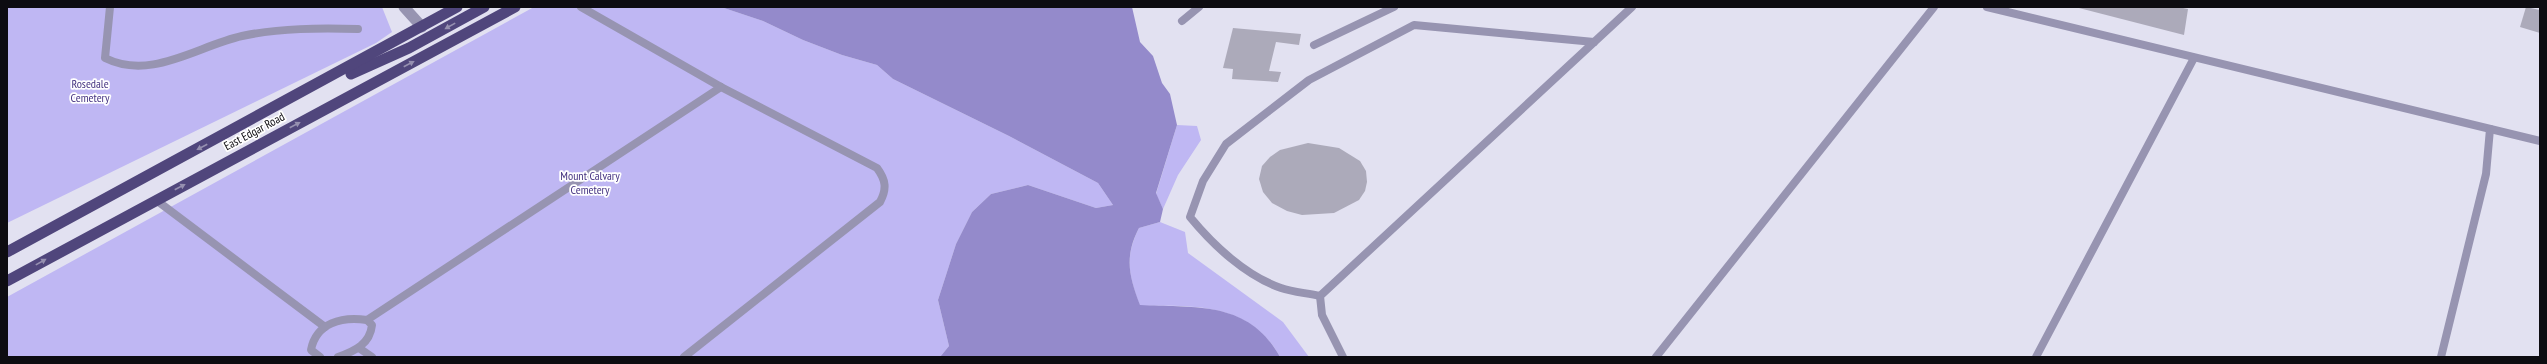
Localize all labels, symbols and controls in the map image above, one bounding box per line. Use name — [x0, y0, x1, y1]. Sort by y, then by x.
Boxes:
one-way arrow — [444, 22, 456, 29]
one-way arrow — [403, 60, 415, 67]
park label: Rosedale Cemetery — [71, 76, 110, 105]
street label: East Edgar Road — [221, 109, 287, 153]
one-way arrow — [289, 122, 300, 129]
one-way arrow — [196, 144, 208, 151]
park label: Mount Calvary Cemetery — [560, 168, 620, 197]
one-way arrow — [174, 183, 186, 190]
one-way arrow — [35, 259, 47, 265]

